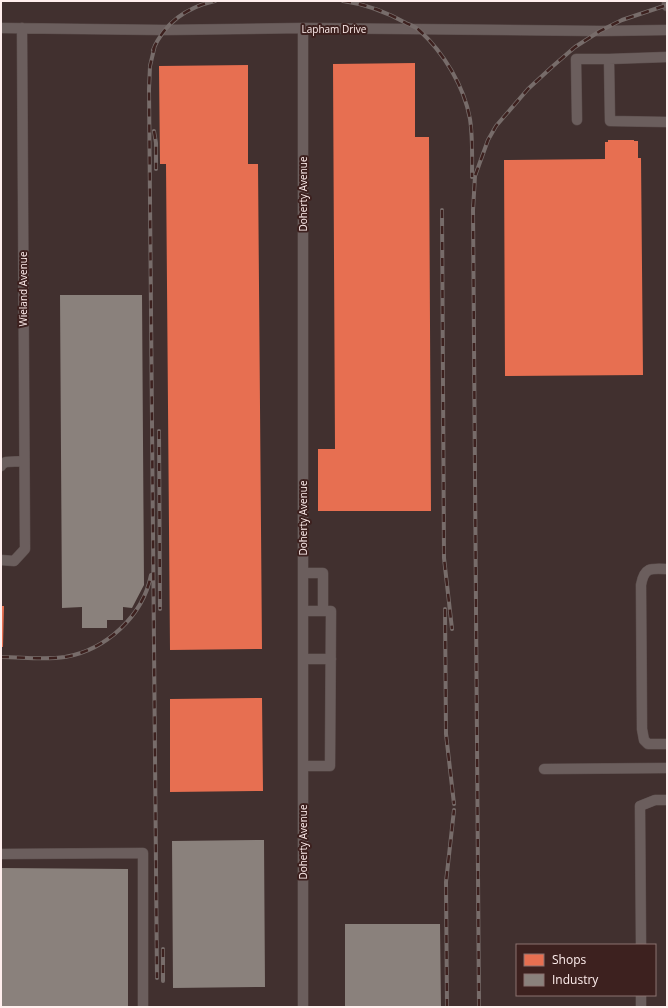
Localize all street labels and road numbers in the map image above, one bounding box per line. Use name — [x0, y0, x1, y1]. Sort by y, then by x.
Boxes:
street label: Lapham Drive — [302, 22, 367, 36]
street label: Doherty Avenue — [296, 156, 310, 232]
street label: Wieland Avenue — [16, 251, 30, 327]
street label: Doherty Avenue — [296, 480, 310, 556]
street label: Doherty Avenue — [296, 804, 310, 880]

